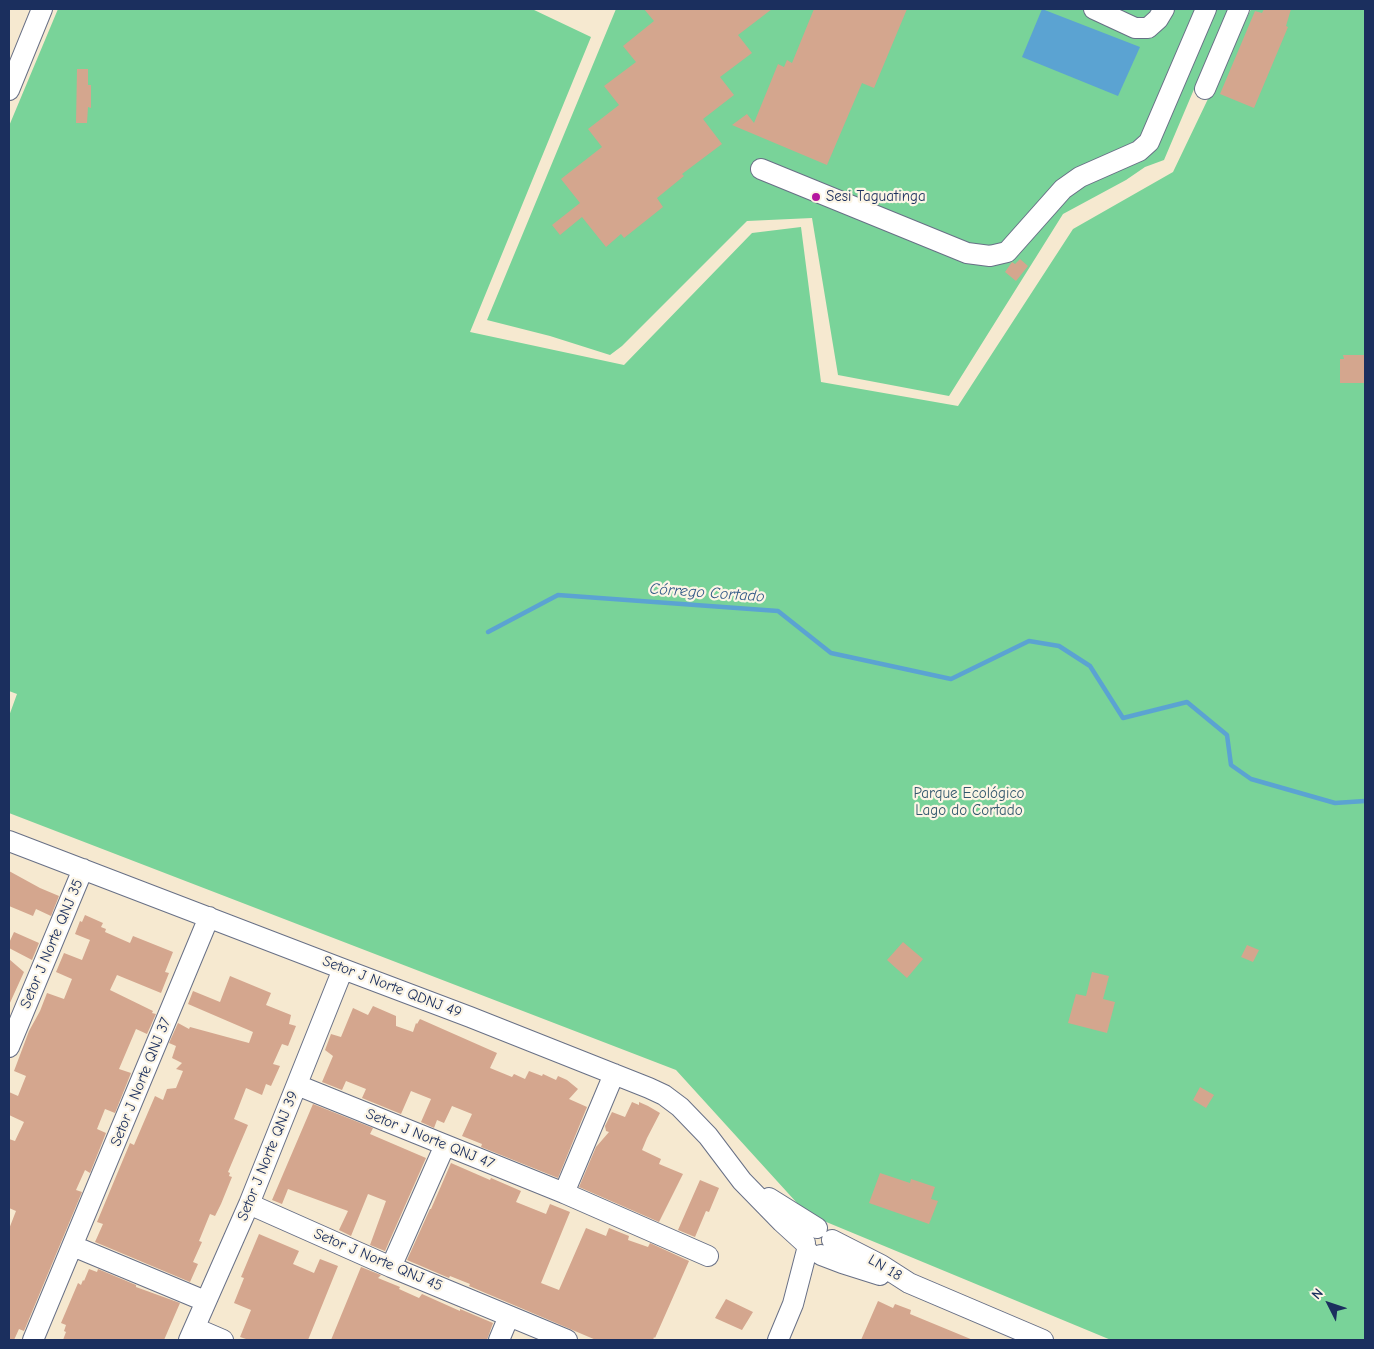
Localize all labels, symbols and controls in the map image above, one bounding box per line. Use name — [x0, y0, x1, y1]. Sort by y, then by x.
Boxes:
place label: Sesi Taguatinga — [826, 188, 926, 206]
marker: Sesi Taguatinga — [810, 191, 822, 203]
water label: Córrego Cortado — [649, 579, 765, 607]
park label: Parque Ecológico Lago do Cortado — [913, 785, 1025, 820]
street label: Setor J Norte QNJ 35 — [17, 877, 87, 1011]
street label: Setor J Norte QDNJ 49 — [320, 952, 464, 1022]
street label: Setor J Norte QNJ 37 — [107, 1015, 175, 1149]
street label: Setor J Norte QNJ 39 — [234, 1088, 302, 1224]
street label: Setor J Norte QNJ 47 — [363, 1105, 497, 1173]
street label: Setor J Norte QNJ 45 — [311, 1225, 445, 1295]
street label: LN 18 — [865, 1251, 905, 1285]
north arrow — [1304, 1279, 1354, 1329]
text: N — [1308, 1285, 1327, 1303]

